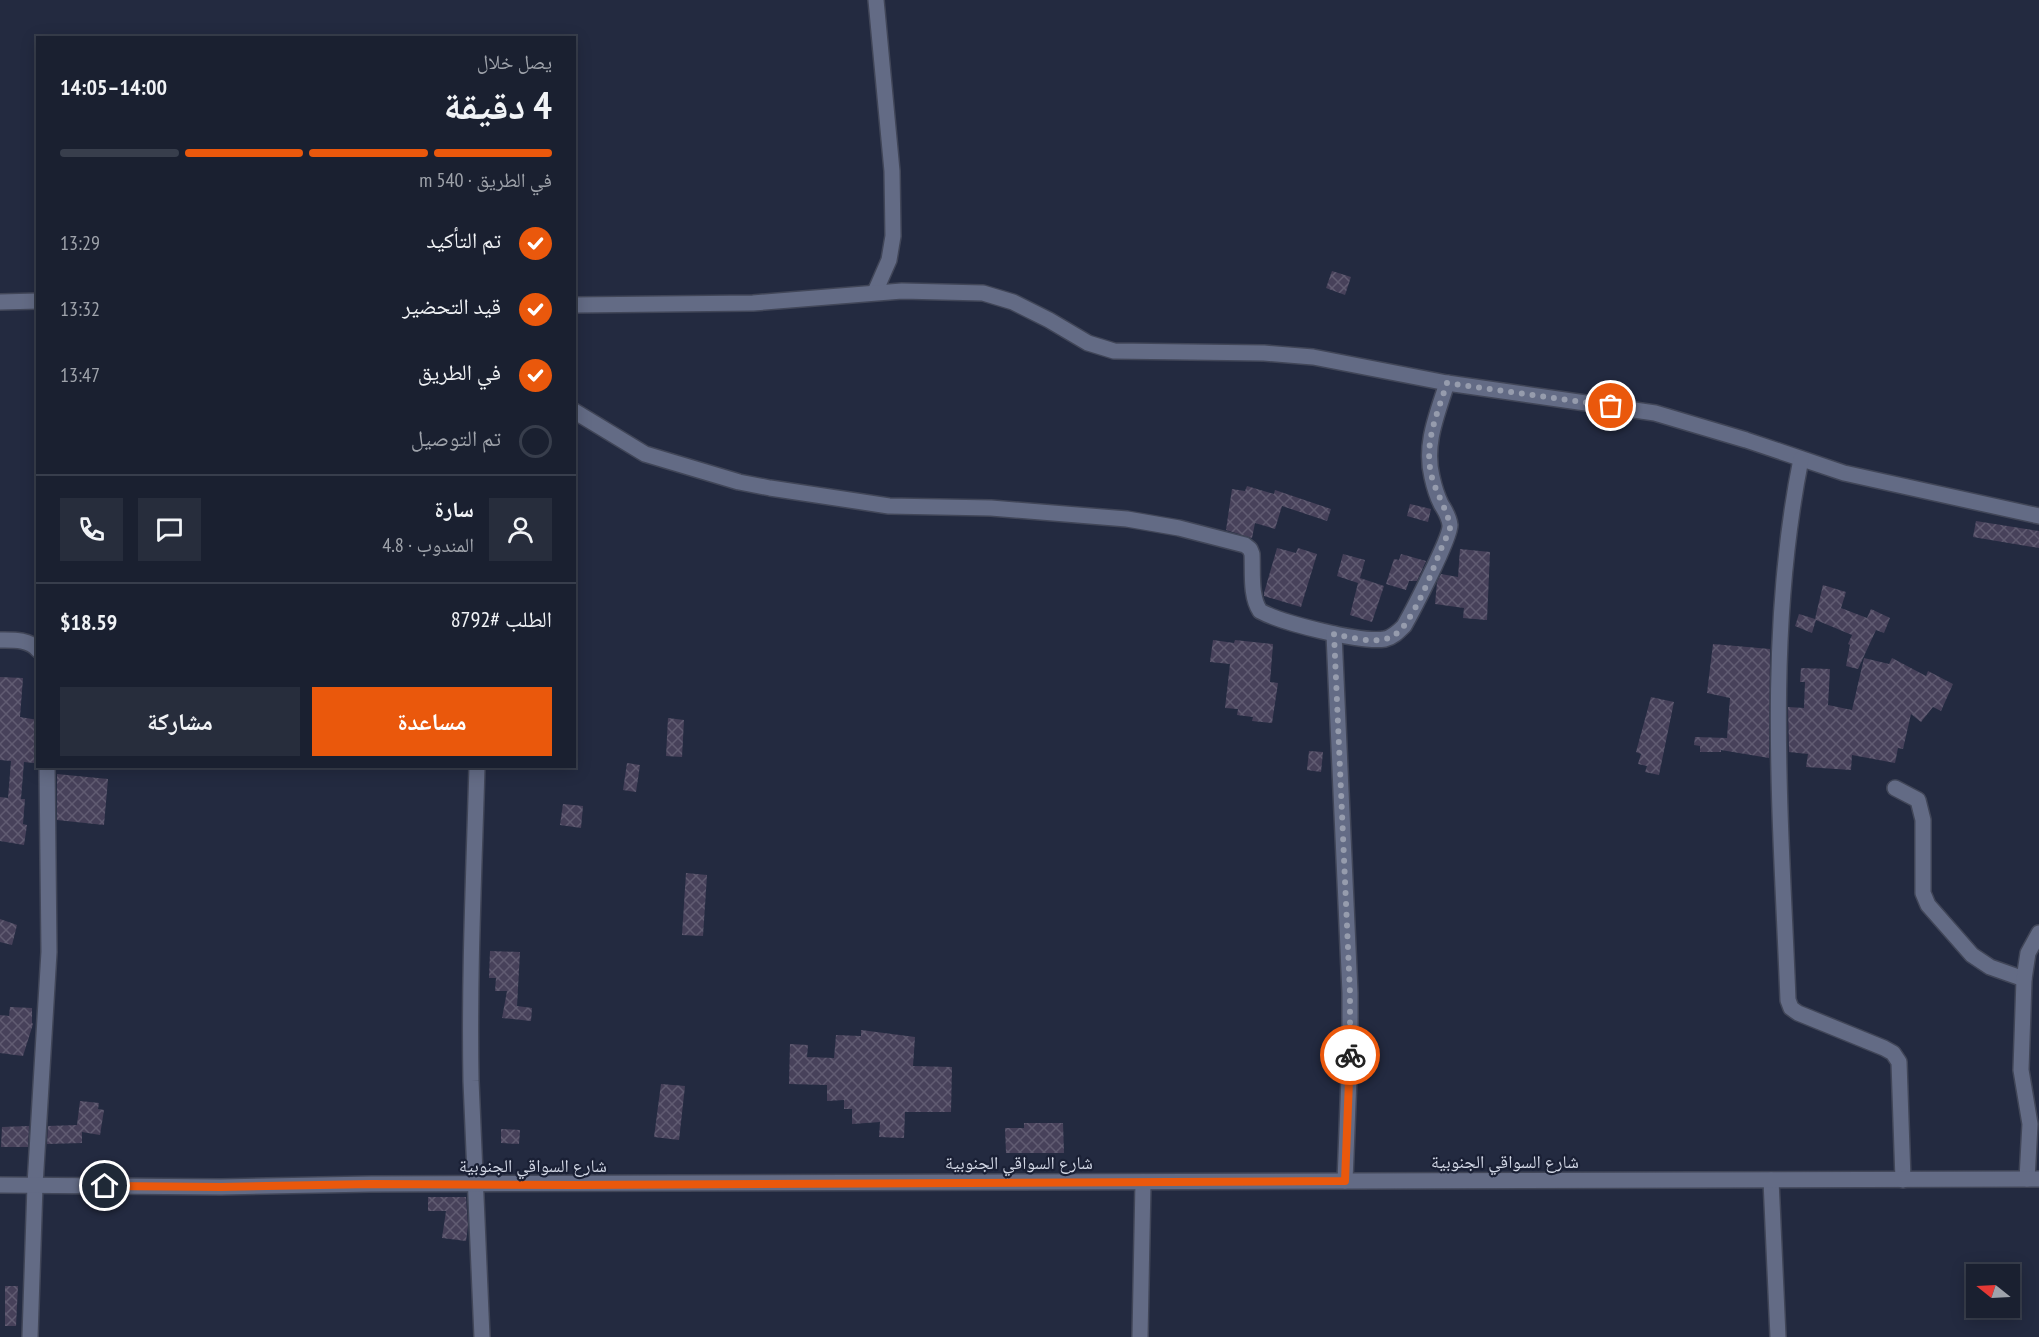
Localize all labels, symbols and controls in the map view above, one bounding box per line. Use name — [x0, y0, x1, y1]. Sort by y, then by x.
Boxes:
text: يصل خلال — [477, 49, 552, 75]
text: 14:00–14:05 — [60, 73, 167, 101]
text: 4 دقيقة — [443, 79, 552, 130]
text: في الطريق · 540 m — [419, 167, 552, 193]
text: تم التأكيد — [426, 226, 501, 254]
icon: check — [519, 227, 552, 260]
text: 13:29 — [60, 230, 100, 256]
text: قيد التحضير — [402, 292, 501, 320]
icon: check — [519, 293, 552, 326]
text: 13:32 — [60, 296, 100, 322]
text: في الطريق — [418, 358, 501, 386]
icon: check — [519, 359, 552, 392]
text: 13:47 — [60, 362, 100, 388]
pin — [1585, 380, 1636, 431]
icon: bag — [1594, 389, 1627, 422]
text: تم التوصيل — [411, 424, 501, 452]
text: سارة — [435, 495, 474, 523]
button: phone — [60, 498, 123, 561]
button: chat — [138, 498, 201, 561]
button: person — [489, 498, 552, 561]
text: المندوب · 4.8 — [382, 532, 474, 558]
text: الطلب #8792 — [451, 605, 552, 633]
text: $18.59 — [60, 608, 117, 636]
button: مشاركة — [60, 687, 300, 756]
button: مساعدة — [312, 687, 552, 756]
courier — [1320, 1025, 1380, 1085]
icon: bike — [1334, 1039, 1367, 1072]
street label: شارع السواقي الجنوبية — [1431, 1150, 1579, 1176]
street label: شارع السواقي الجنوبية — [945, 1151, 1093, 1177]
street label: شارع السواقي الجنوبية — [459, 1154, 607, 1180]
pin — [79, 1160, 130, 1211]
icon: home — [88, 1169, 121, 1202]
north arrow — [1966, 1264, 2020, 1318]
map controls — [1966, 1264, 2020, 1318]

